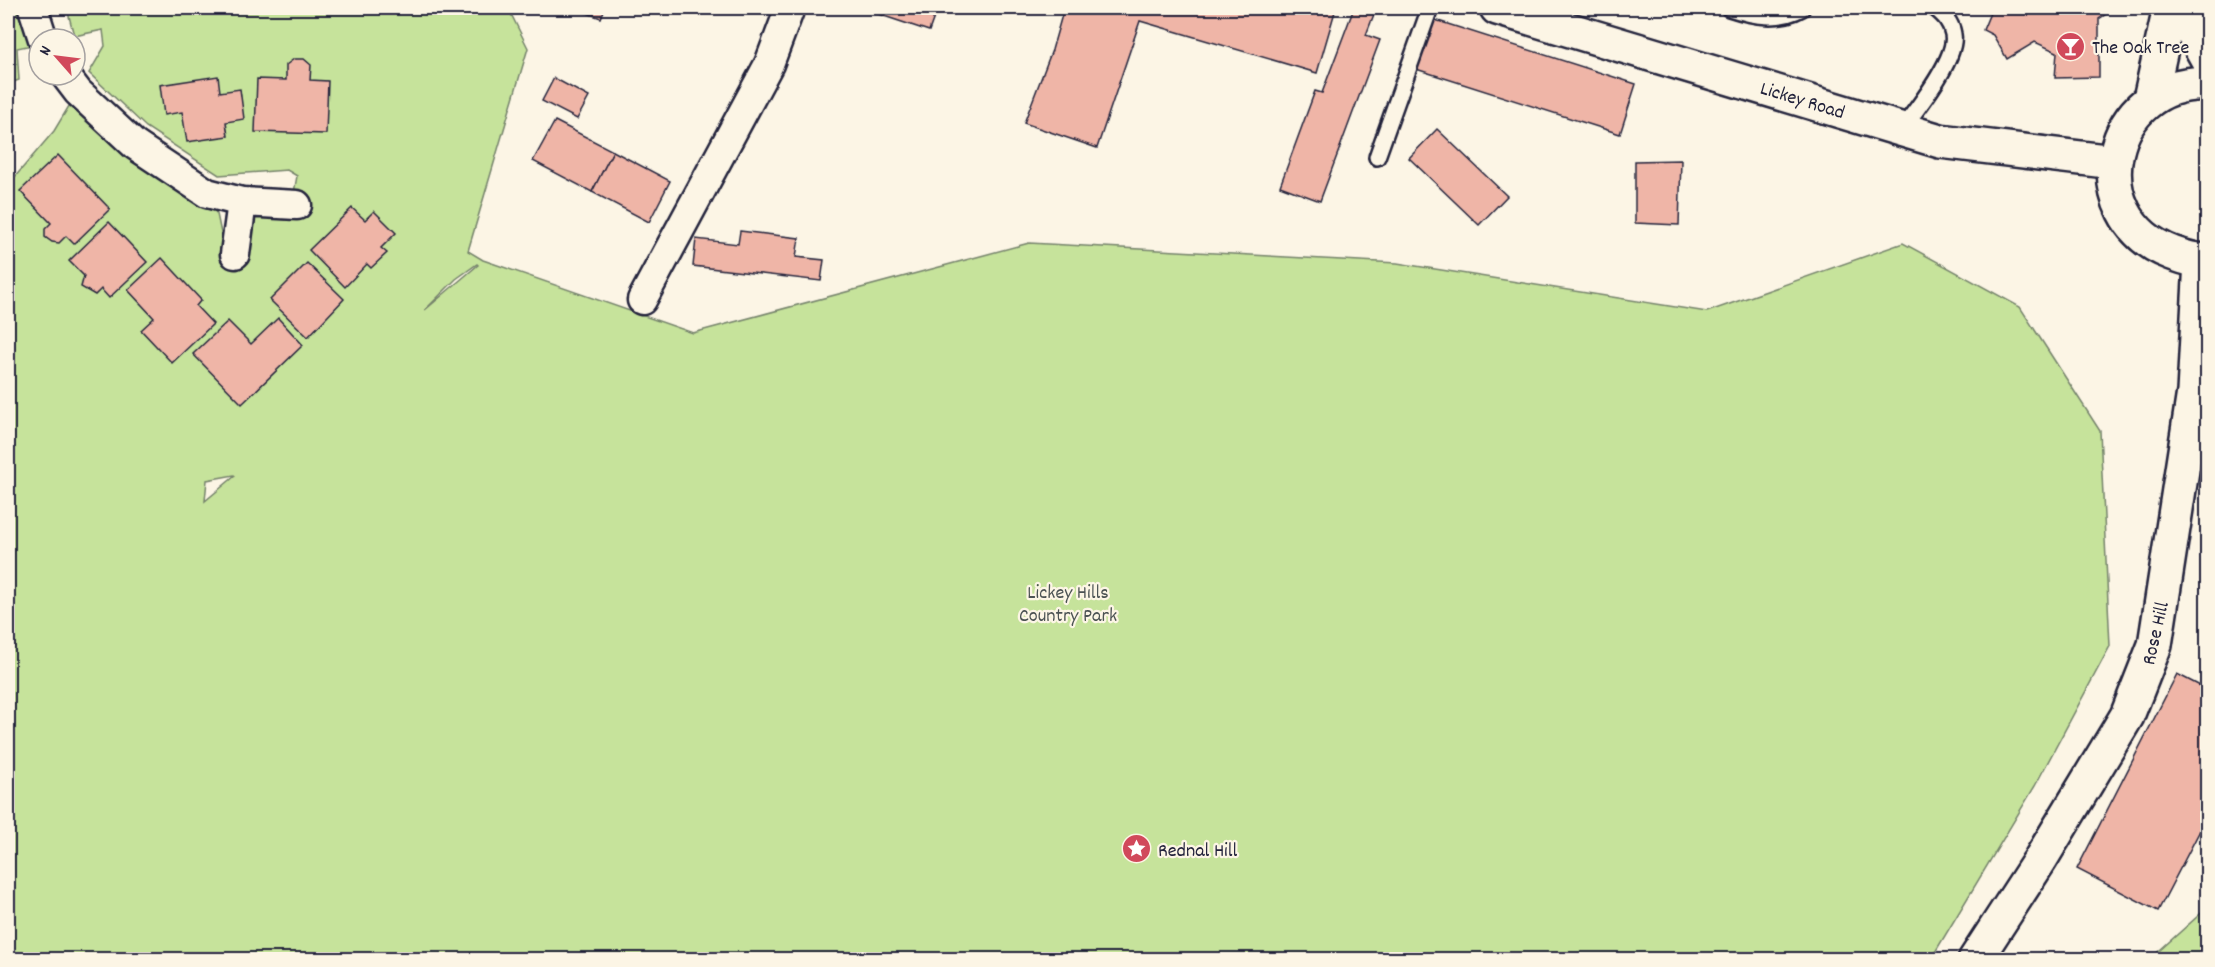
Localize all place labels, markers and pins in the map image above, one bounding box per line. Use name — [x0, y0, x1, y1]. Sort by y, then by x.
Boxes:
bar icon: The Oak Tree — [2055, 30, 2087, 62]
place label: The Oak Tree — [2092, 35, 2189, 63]
place icon: Rednal Hill — [1121, 833, 1153, 865]
place label: Rednal Hill — [1158, 838, 1238, 866]

